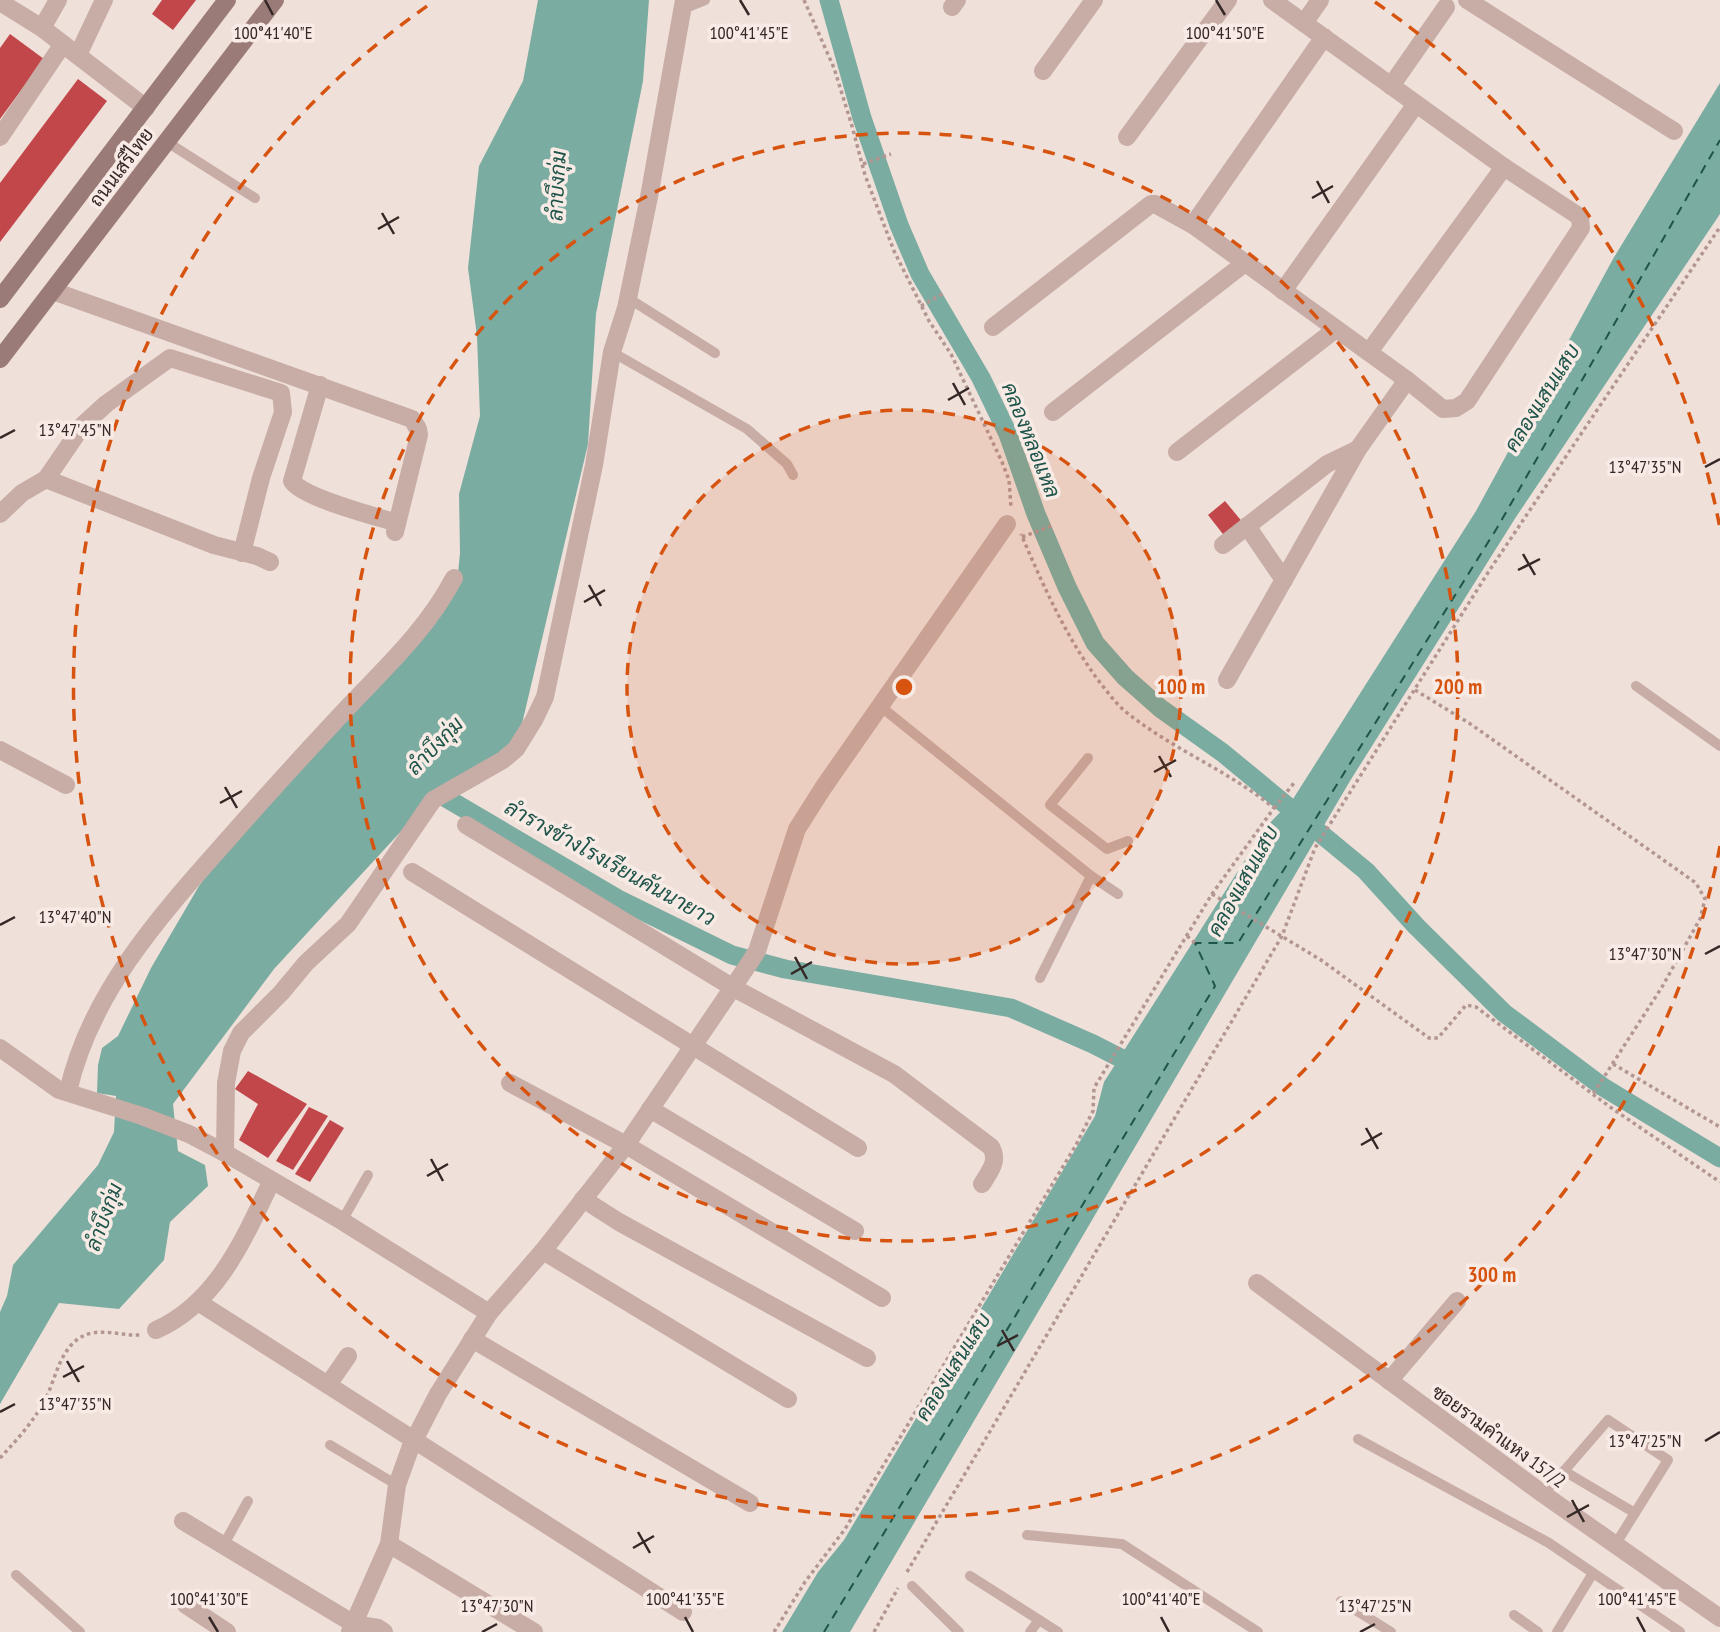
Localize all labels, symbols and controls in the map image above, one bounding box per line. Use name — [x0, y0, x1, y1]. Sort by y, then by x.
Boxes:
text: 100°41'40"E — [234, 21, 312, 44]
text: 100°41'45"E — [710, 21, 788, 44]
text: 100°41'50"E — [1186, 21, 1264, 44]
street label: ถนนเสรีไทย — [84, 123, 158, 211]
water label: ลำบึงกุ่ม — [541, 150, 573, 222]
water label: คลองแสนแสบ — [1498, 338, 1586, 457]
water label: คลองหลอแหล — [996, 378, 1067, 502]
text: 13°47'45"N — [39, 418, 111, 441]
text: 13°47'35"N — [1609, 455, 1681, 478]
text: 100 m — [1157, 673, 1205, 700]
text: 200 m — [1434, 673, 1482, 700]
centre of rings — [892, 675, 916, 699]
water label: ลำบึงกุ่ม — [400, 711, 470, 781]
water label: ลำรางข้างโรงเรียนคันนายาว — [500, 793, 720, 932]
water label: คลองแสนแสบ — [1201, 820, 1284, 941]
text: 13°47'40"N — [39, 905, 111, 928]
text: 13°47'30"N — [1609, 942, 1681, 965]
water label: ลำบึงกุ่ม — [79, 1179, 129, 1255]
text: 300 m — [1468, 1261, 1516, 1288]
water label: คลองแสนแสบ — [909, 1307, 997, 1426]
street label: ซอยรามคำแหง 157/2 — [1427, 1379, 1571, 1493]
text: 13°47'35"N — [39, 1392, 111, 1415]
text: 13°47'25"N — [1609, 1429, 1681, 1452]
text: 100°41'30"E — [170, 1587, 248, 1610]
text: 100°41'35"E — [646, 1587, 724, 1610]
text: 100°41'40"E — [1122, 1587, 1200, 1610]
text: 100°41'45"E — [1598, 1587, 1676, 1610]
text: 13°47'30"N — [461, 1594, 533, 1617]
text: 13°47'25"N — [1339, 1594, 1411, 1617]

